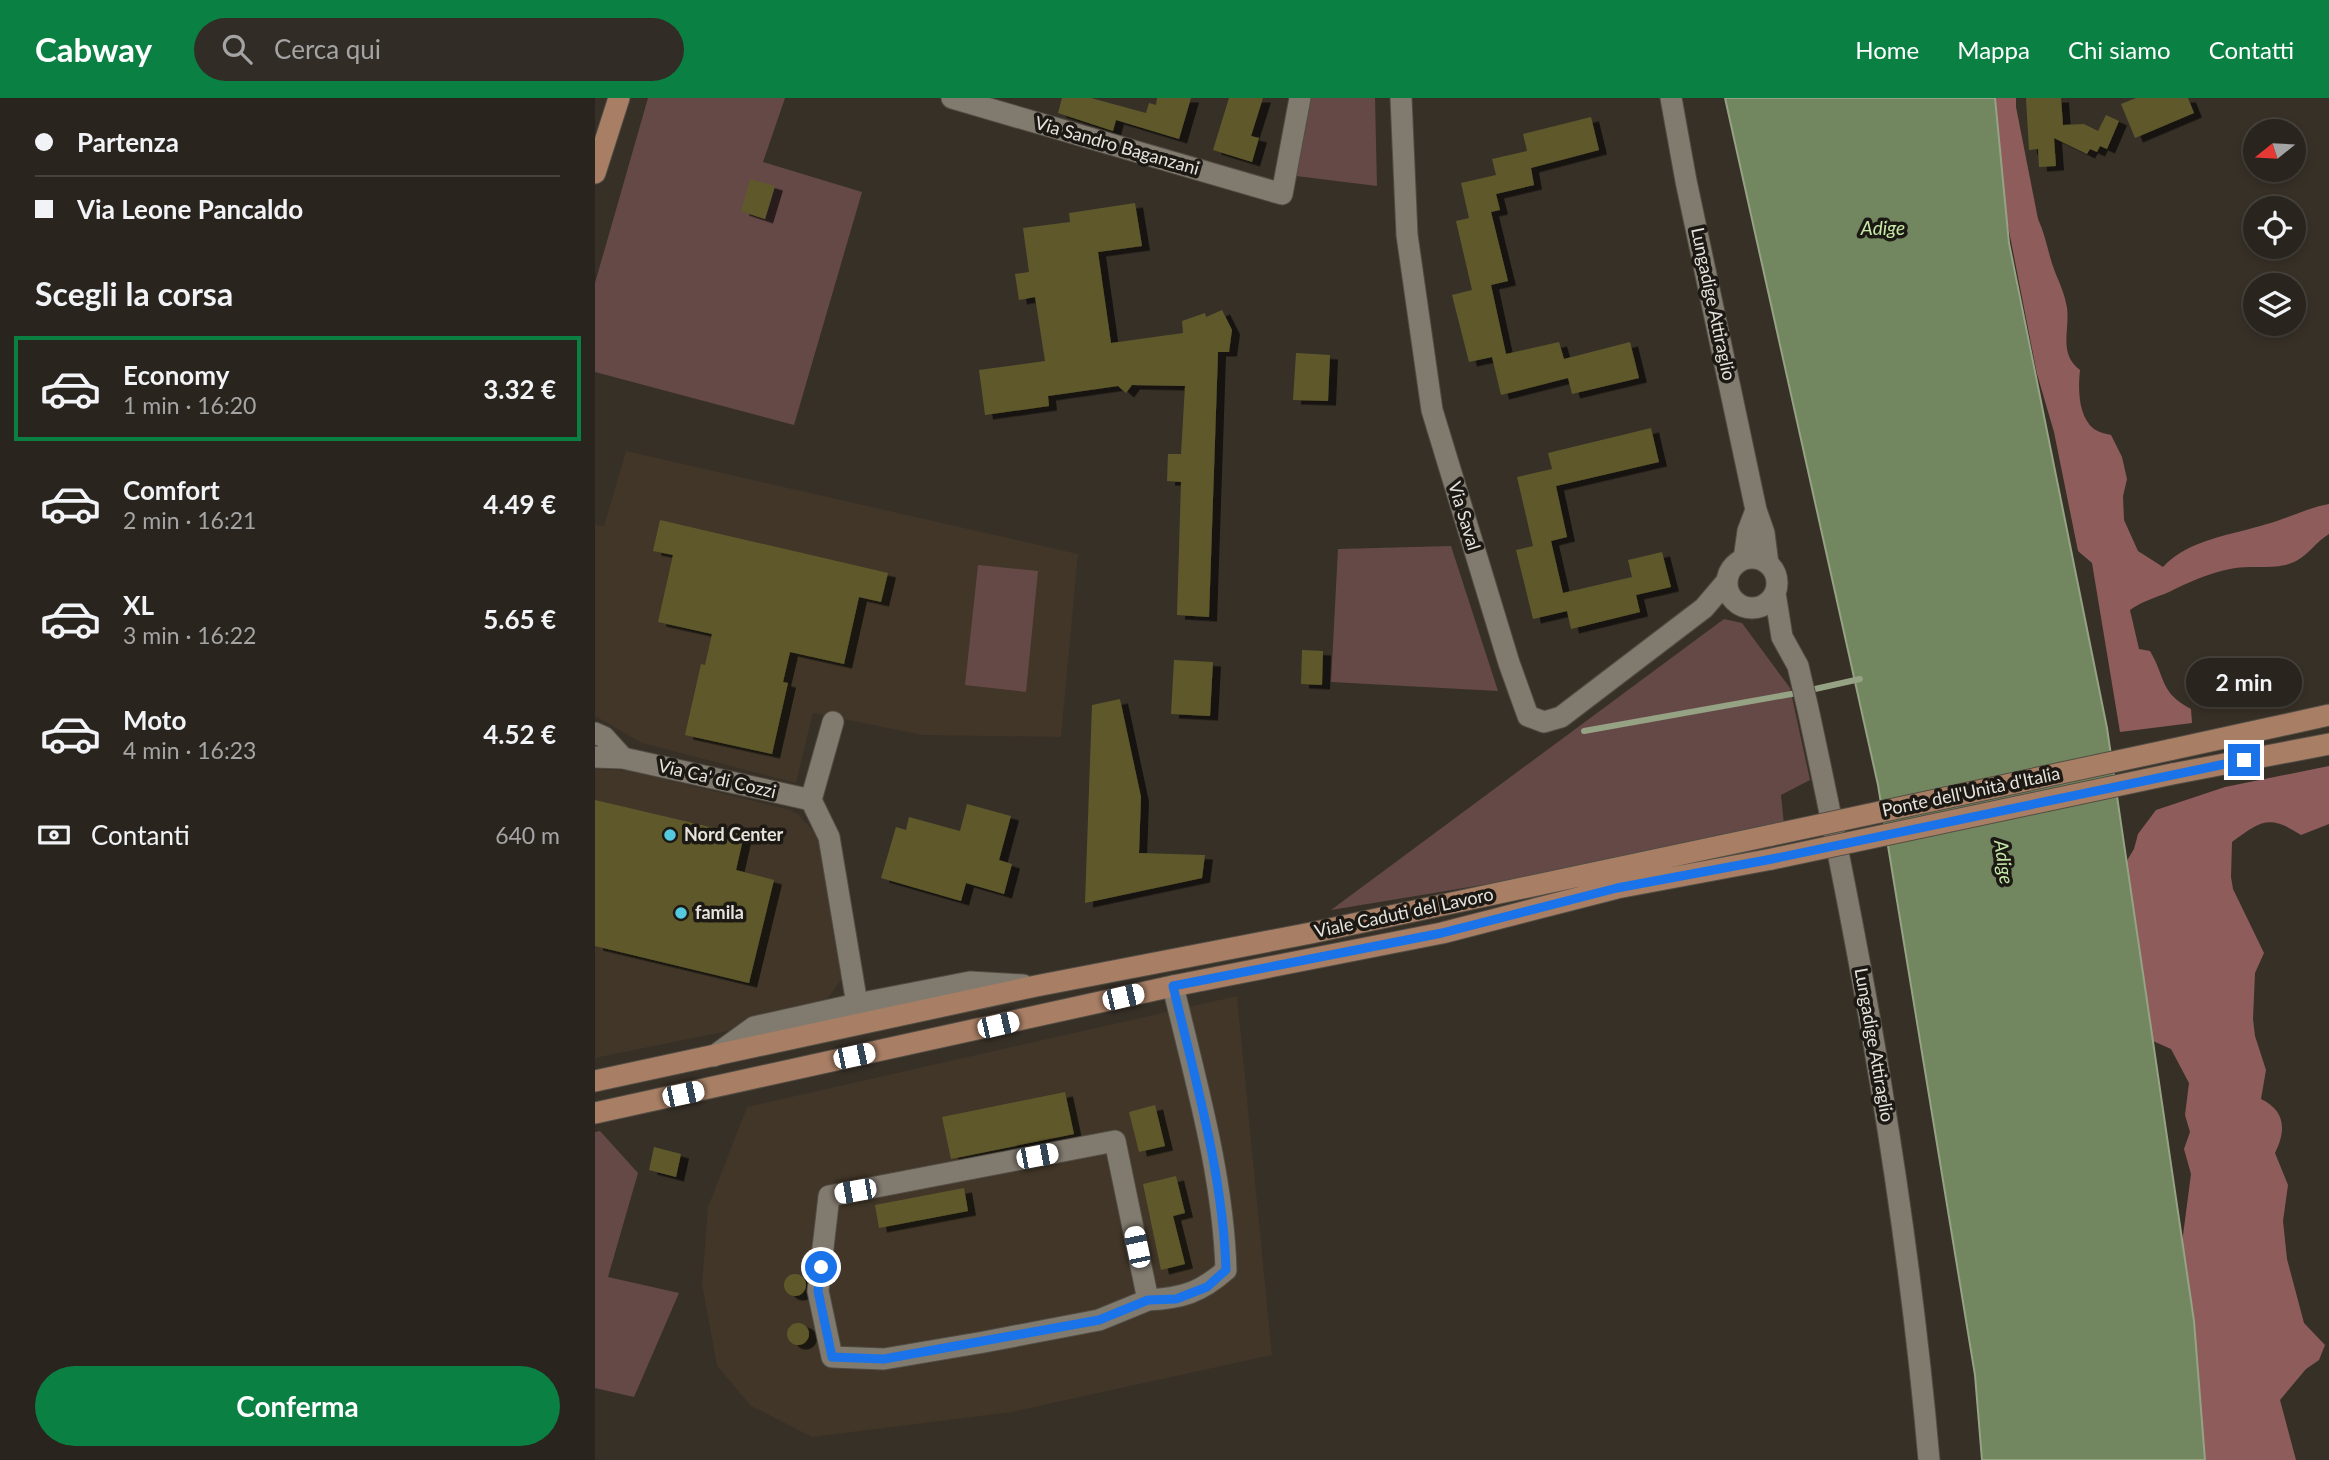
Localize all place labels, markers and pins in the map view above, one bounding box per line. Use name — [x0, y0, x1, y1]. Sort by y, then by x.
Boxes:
place label: Nord Center — [684, 823, 784, 845]
marker: Nord Center — [662, 827, 678, 843]
place label: famila — [695, 901, 744, 923]
marker: famila — [673, 905, 689, 921]

